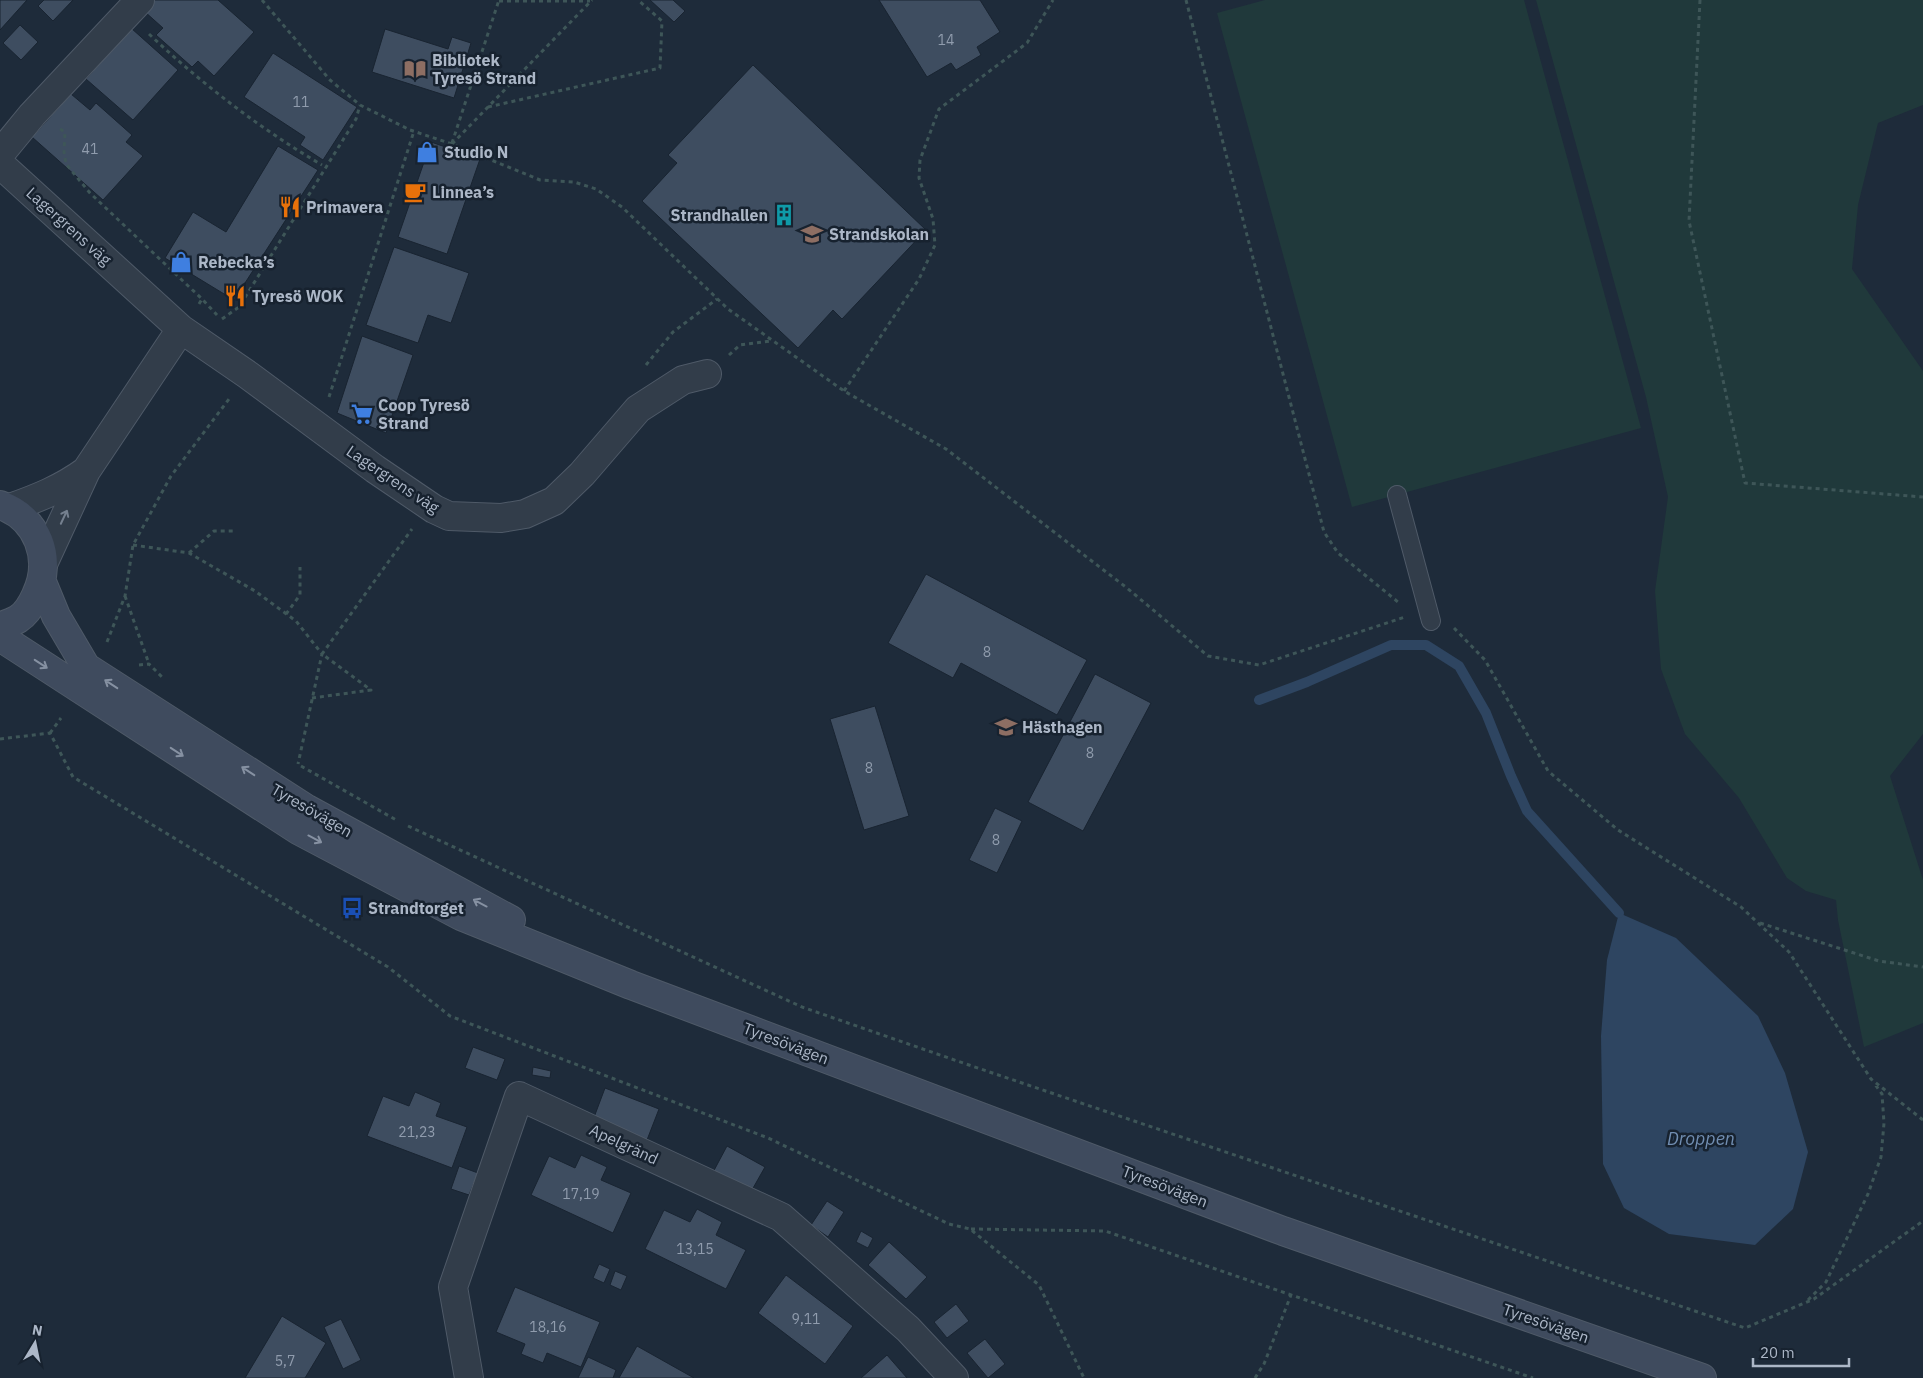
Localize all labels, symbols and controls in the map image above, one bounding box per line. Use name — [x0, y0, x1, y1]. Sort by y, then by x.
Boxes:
house number: 14 — [938, 31, 954, 49]
place label: Bibliotek Tyresö Strand — [432, 50, 536, 88]
library icon: Bibliotek Tyresö Strand — [402, 56, 428, 82]
house number: 11 — [293, 93, 309, 111]
shop icon: Studio N — [414, 139, 440, 165]
house number: 41 — [82, 140, 98, 158]
place label: Studio N — [444, 142, 508, 162]
cafe icon: Linnea’s — [402, 179, 428, 205]
place label: Linnea’s — [432, 182, 494, 202]
street label: Lagergrens väg — [22, 183, 116, 270]
restaurant icon: Primavera — [277, 194, 303, 220]
place label: Primavera — [306, 197, 383, 217]
building icon: Strandhallen — [771, 202, 797, 228]
place label: Strandhallen — [671, 205, 768, 225]
school or university icon: Strandskolan — [799, 221, 825, 247]
place label: Strandskolan — [829, 224, 929, 244]
shop icon: Rebecka’s — [168, 249, 194, 275]
place label: Rebecka’s — [198, 252, 275, 272]
restaurant icon: Tyresö WOK — [222, 283, 248, 309]
place label: Tyresö WOK — [252, 286, 343, 306]
place label: Coop Tyresö Strand — [378, 395, 470, 433]
supermarket icon: Coop Tyresö Strand — [349, 401, 375, 427]
street label: Lagergrens väg — [343, 441, 444, 518]
one-way arrow — [60, 510, 70, 525]
house number: 8 — [983, 643, 991, 661]
one-way arrow — [34, 658, 48, 669]
one-way arrow — [104, 678, 118, 688]
school or university icon: Hästhagen — [993, 714, 1019, 740]
place label: Hästhagen — [1022, 717, 1103, 737]
house number: 8 — [1086, 744, 1094, 762]
one-way arrow — [170, 747, 184, 757]
house number: 8 — [865, 759, 873, 777]
one-way arrow — [241, 766, 255, 776]
street label: Tyresövägen — [268, 779, 356, 841]
house number: 8 — [992, 831, 1000, 849]
one-way arrow — [307, 834, 322, 844]
bus stop icon: Strandtorget — [339, 895, 365, 921]
place label: Strandtorget — [368, 898, 464, 918]
one-way arrow — [473, 898, 488, 908]
street label: Tyresövägen — [740, 1018, 832, 1068]
street label: Apelgränd — [586, 1119, 662, 1169]
house number: 21,23 — [398, 1123, 436, 1141]
water label: Droppen — [1667, 1127, 1735, 1150]
street label: Tyresövägen — [1119, 1161, 1211, 1211]
house number: 17,19 — [562, 1185, 600, 1203]
house number: 13,15 — [676, 1240, 714, 1258]
street label: Tyresövägen — [1500, 1299, 1592, 1347]
house number: 9,11 — [791, 1310, 821, 1328]
north arrow — [10, 1318, 60, 1368]
house number: 18,16 — [529, 1318, 567, 1336]
text: N — [31, 1320, 44, 1340]
scale bar — [1753, 1336, 1849, 1368]
text: 20 m — [1760, 1343, 1795, 1362]
house number: 5,7 — [275, 1352, 295, 1370]

